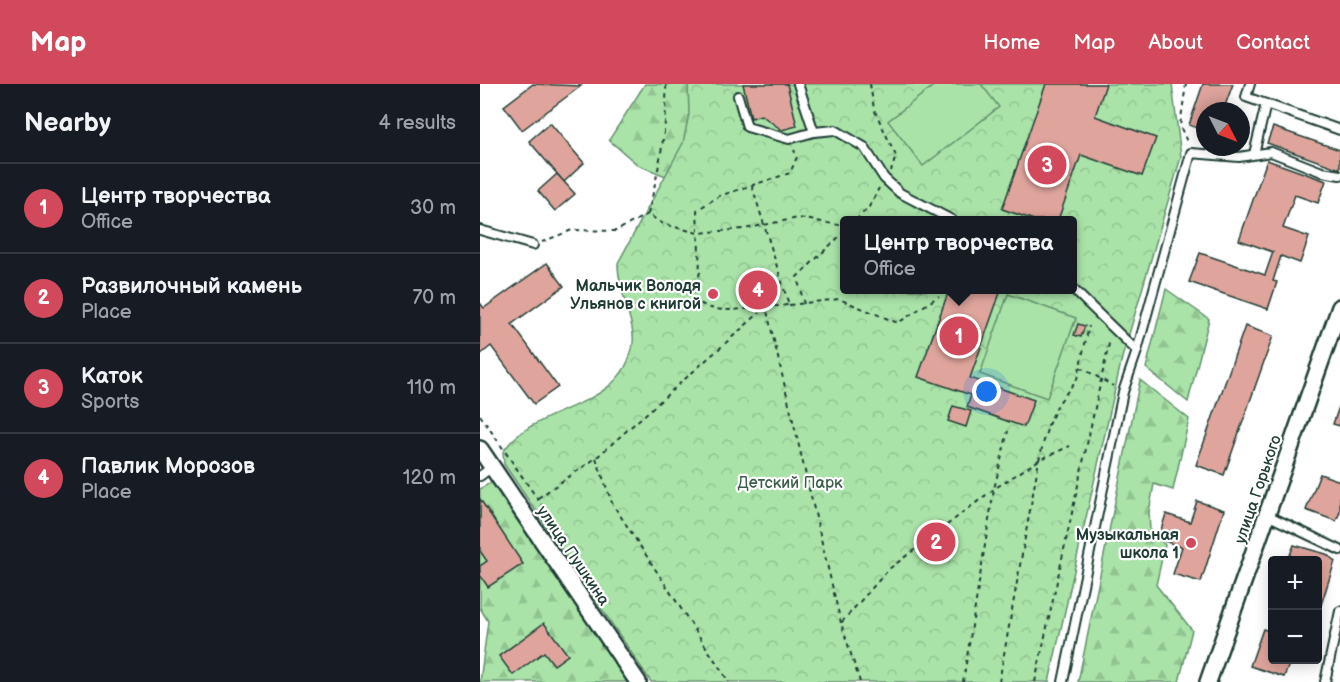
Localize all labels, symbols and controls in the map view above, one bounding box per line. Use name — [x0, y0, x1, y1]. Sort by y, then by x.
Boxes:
text: Map — [30, 26, 86, 59]
text: Home — [983, 30, 1040, 55]
text: Map — [1073, 30, 1115, 55]
text: About — [1148, 30, 1203, 55]
text: Contact — [1236, 30, 1310, 55]
north arrow — [1196, 102, 1250, 156]
text: Nearby — [24, 108, 111, 139]
text: 4 results — [378, 111, 456, 135]
pin: 3 — [1028, 142, 1066, 188]
text: Центр творчества — [81, 183, 271, 210]
text: 1 — [39, 196, 48, 220]
text: 30 m — [410, 196, 456, 220]
text: Office — [81, 210, 133, 234]
popup — [840, 216, 1077, 294]
text: Центр творчества — [864, 230, 1053, 257]
text: Office — [864, 257, 916, 281]
pin: 4 — [738, 268, 778, 312]
text: Развилочный камень — [81, 273, 302, 300]
place label: Мальчик Володя Ульянов с книгой — [570, 277, 701, 314]
text: 2 — [38, 286, 49, 310]
text: 70 m — [412, 286, 456, 310]
marker: Мальчик Володя Ульянов с книгой — [706, 287, 720, 301]
text: Place — [81, 300, 132, 324]
pin: 1 — [940, 314, 978, 358]
text: Каток — [81, 363, 143, 390]
text: 3 — [38, 376, 49, 400]
text: 110 m — [407, 376, 456, 400]
your location — [972, 377, 1001, 406]
text: Sports — [81, 390, 139, 414]
street label: улица Горького — [1231, 433, 1286, 546]
text: Павлик Морозов — [81, 453, 255, 480]
text: 4 — [38, 466, 49, 490]
text: 120 m — [403, 466, 456, 490]
park label: Детский Парк — [737, 474, 843, 493]
text: Place — [81, 480, 132, 504]
street label: улица Пушкина — [532, 502, 613, 610]
pin: 2 — [916, 520, 956, 564]
place label: Музыкальная школа 1 — [1076, 526, 1179, 563]
marker: Музыкальная школа 1 — [1184, 536, 1198, 550]
map controls — [1268, 556, 1322, 664]
button: + — [1268, 556, 1322, 610]
button: − — [1268, 610, 1322, 664]

